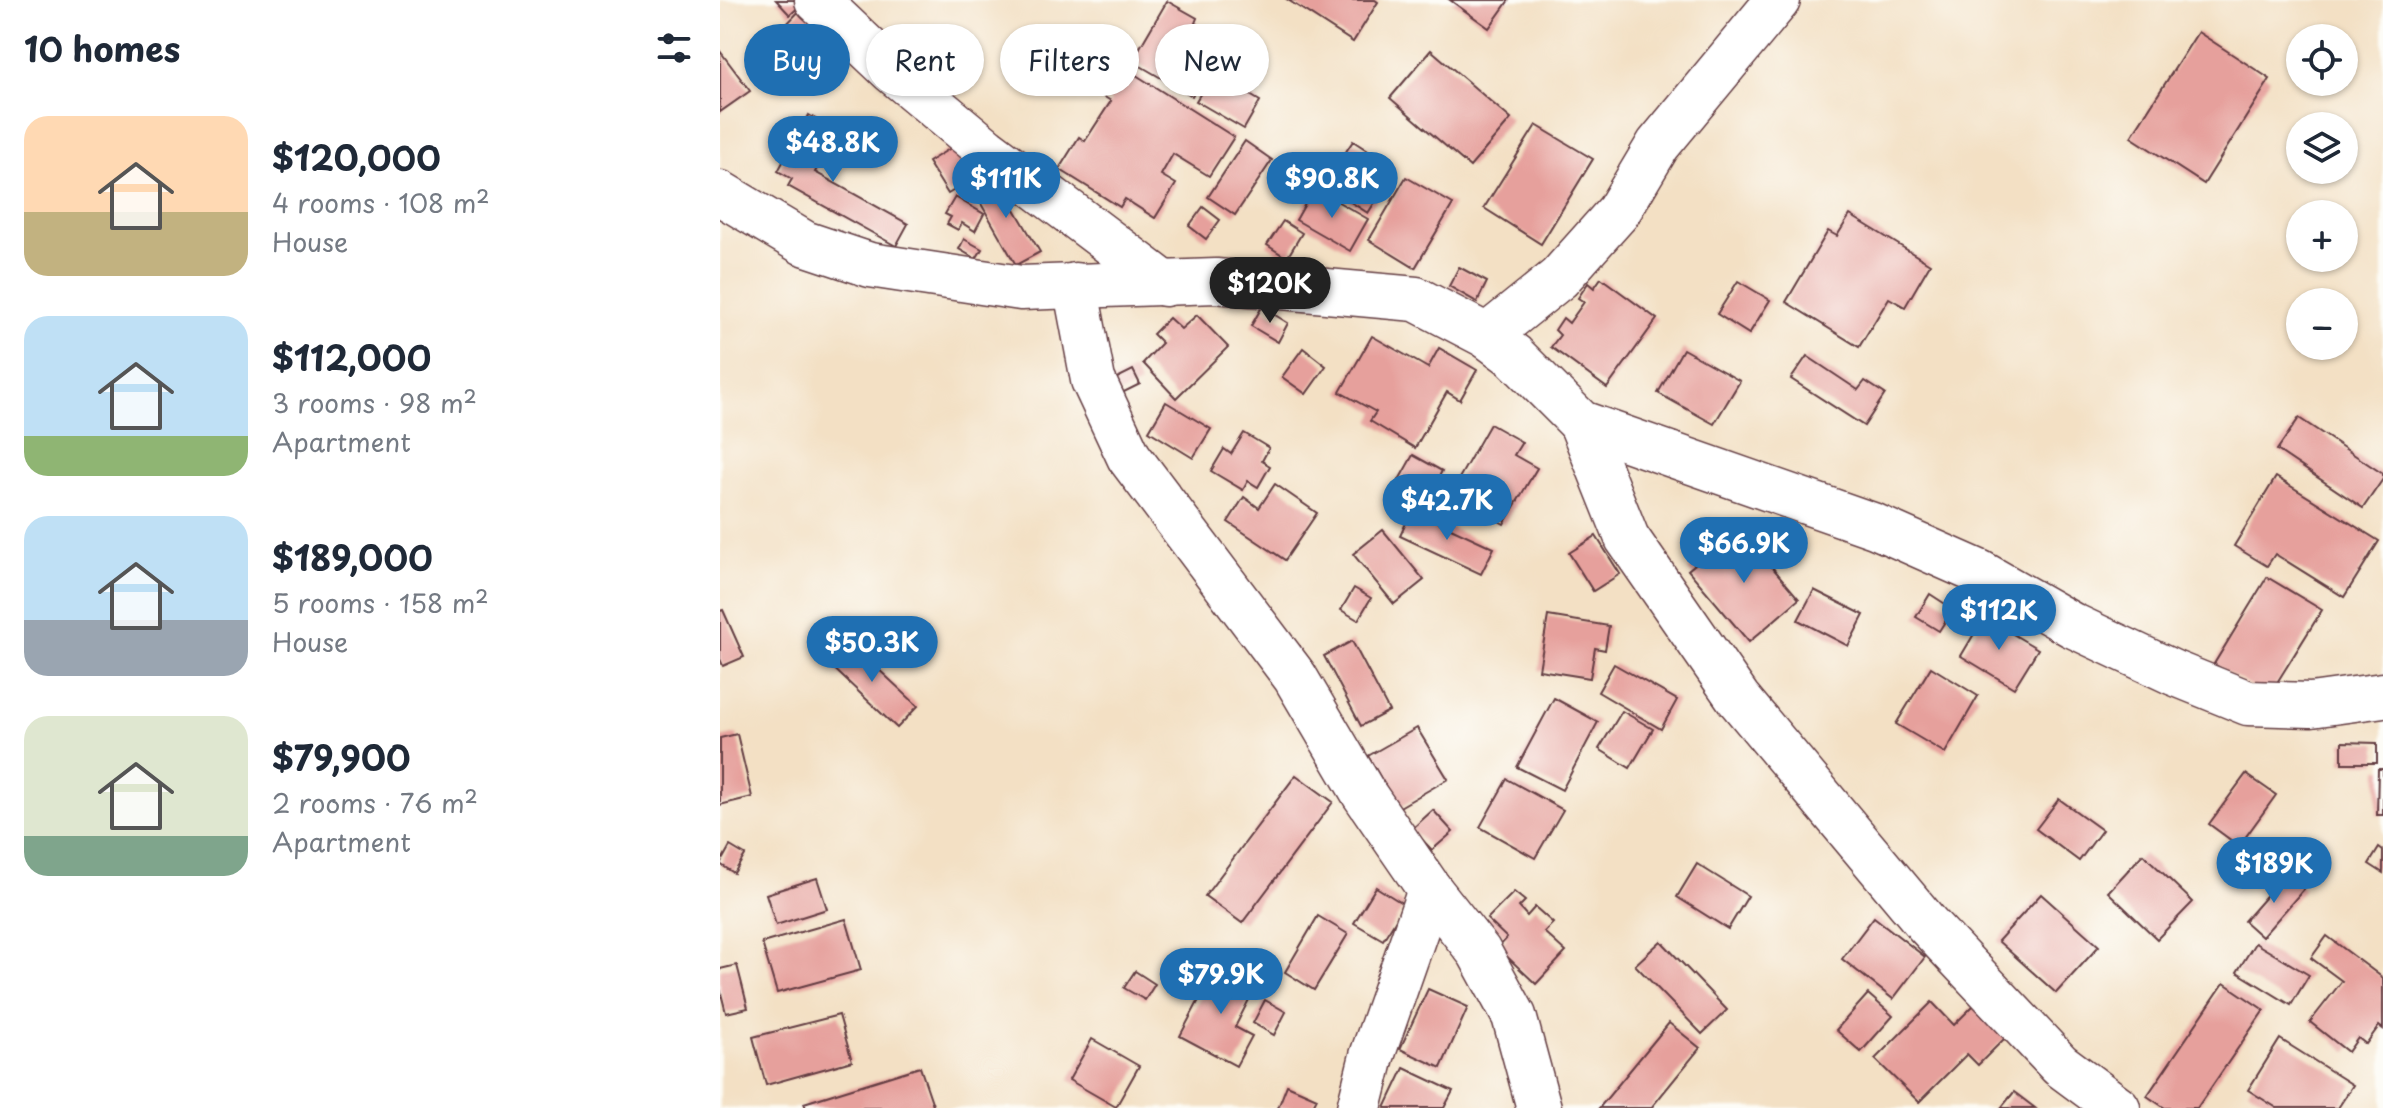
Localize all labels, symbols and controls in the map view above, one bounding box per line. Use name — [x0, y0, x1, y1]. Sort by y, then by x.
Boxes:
text: 10 homes — [24, 22, 180, 74]
chip: Buy — [744, 24, 850, 96]
chip: Rent — [866, 24, 984, 96]
chip: Filters — [1000, 24, 1139, 96]
chip: New — [1155, 24, 1269, 96]
map controls — [2286, 24, 2358, 360]
button: locate — [2286, 24, 2358, 96]
icon: filters — [652, 26, 696, 70]
button: layers — [2286, 112, 2358, 184]
pin: $48.8K — [768, 116, 898, 184]
text: $48.8K — [786, 122, 880, 161]
text: $120,000 — [272, 131, 441, 183]
icon: home — [88, 148, 184, 244]
pin: $111K — [950, 152, 1062, 220]
pin: $90.8K — [1267, 152, 1397, 220]
text: $111K — [970, 158, 1042, 197]
text: $90.8K — [1285, 158, 1379, 197]
text: 4 rooms · 108 m² — [272, 183, 490, 222]
button: + — [2286, 200, 2358, 272]
text: House — [272, 222, 348, 261]
pin: $120K — [1214, 257, 1326, 325]
text: $120K — [1228, 263, 1312, 302]
button: − — [2286, 288, 2358, 360]
text: $112,000 — [272, 331, 431, 383]
icon: home — [88, 348, 184, 444]
text: 3 rooms · 98 m² — [272, 383, 477, 422]
text: Apartment — [272, 422, 411, 461]
pin: $42.7K — [1382, 474, 1512, 542]
text: $42.7K — [1401, 480, 1493, 519]
pin: $66.9K — [1679, 517, 1809, 585]
text: $66.9K — [1698, 523, 1790, 562]
text: $189,000 — [272, 531, 433, 583]
icon: home — [88, 548, 184, 644]
text: 5 rooms · 158 m² — [272, 583, 489, 622]
pin: $112K — [1943, 584, 2055, 652]
text: $112K — [1960, 590, 2038, 629]
pin: $50.3K — [807, 616, 937, 684]
text: House — [272, 622, 348, 661]
text: $50.3K — [825, 622, 919, 661]
text: $79,900 — [272, 731, 411, 783]
icon: home — [88, 748, 184, 844]
text: 2 rooms · 76 m² — [272, 783, 478, 822]
text: Apartment — [272, 822, 411, 861]
pin: $189K — [2218, 837, 2330, 905]
text: $189K — [2235, 843, 2313, 882]
pin: $79.9K — [1156, 948, 1286, 1016]
text: $79.9K — [1178, 954, 1264, 993]

